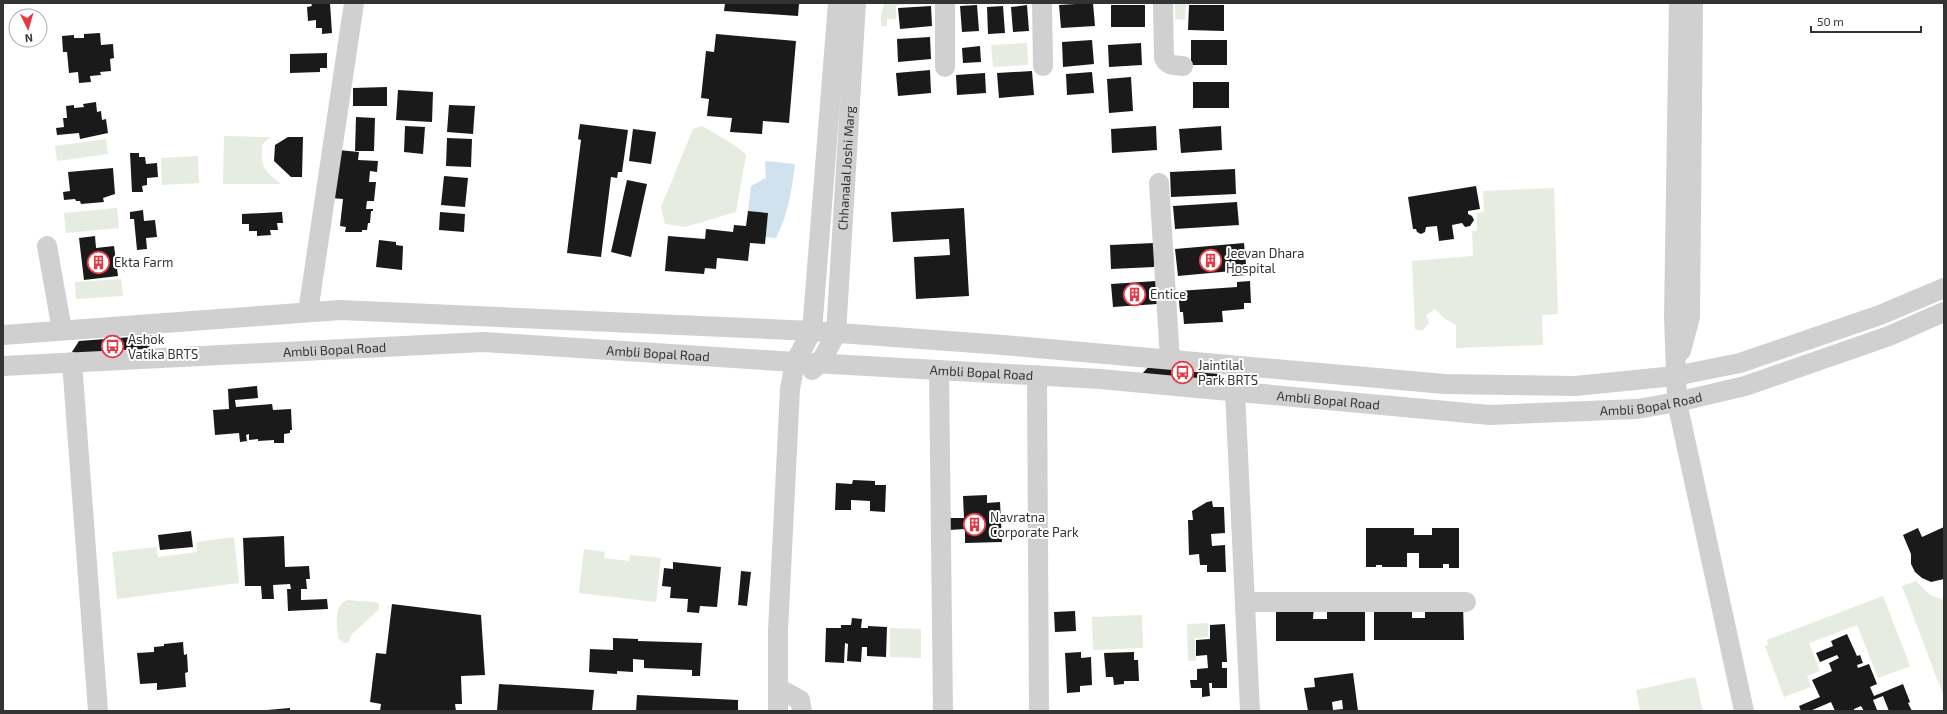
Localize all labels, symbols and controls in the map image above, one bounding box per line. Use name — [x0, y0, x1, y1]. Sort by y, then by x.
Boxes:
north arrow — [8, 8, 48, 48]
scale bar — [1811, 8, 1921, 34]
text: 50 m — [1817, 14, 1844, 28]
text: N — [24, 32, 33, 45]
street label: Chhanalal Joshi Marg — [834, 105, 858, 231]
place label: Jeevan Dhara Hospital — [1226, 245, 1304, 276]
building icon: Jeevan Dhara Hospital — [1198, 247, 1224, 273]
building icon: Ekta Farm — [86, 249, 112, 275]
place label: Ekta Farm — [114, 254, 173, 270]
building icon: Entice — [1121, 281, 1147, 307]
place label: Entice — [1150, 286, 1186, 302]
place label: Ashok Vatika BRTS — [128, 331, 198, 362]
bus stop icon: Ashok Vatika BRTS — [100, 333, 126, 359]
street label: Ambli Bopal Road — [283, 339, 387, 360]
street label: Ambli Bopal Road — [606, 342, 710, 365]
place label: Jaintilal Park BRTS — [1198, 357, 1258, 388]
bus stop icon: Jaintilal Park BRTS — [1170, 359, 1196, 385]
street label: Ambli Bopal Road — [929, 362, 1034, 383]
street label: Ambli Bopal Road — [1276, 387, 1381, 413]
street label: Ambli Bopal Road — [1599, 388, 1704, 419]
place label: Navratna Corporate Park — [990, 509, 1079, 540]
building icon: Navratna Corporate Park — [962, 511, 988, 537]

